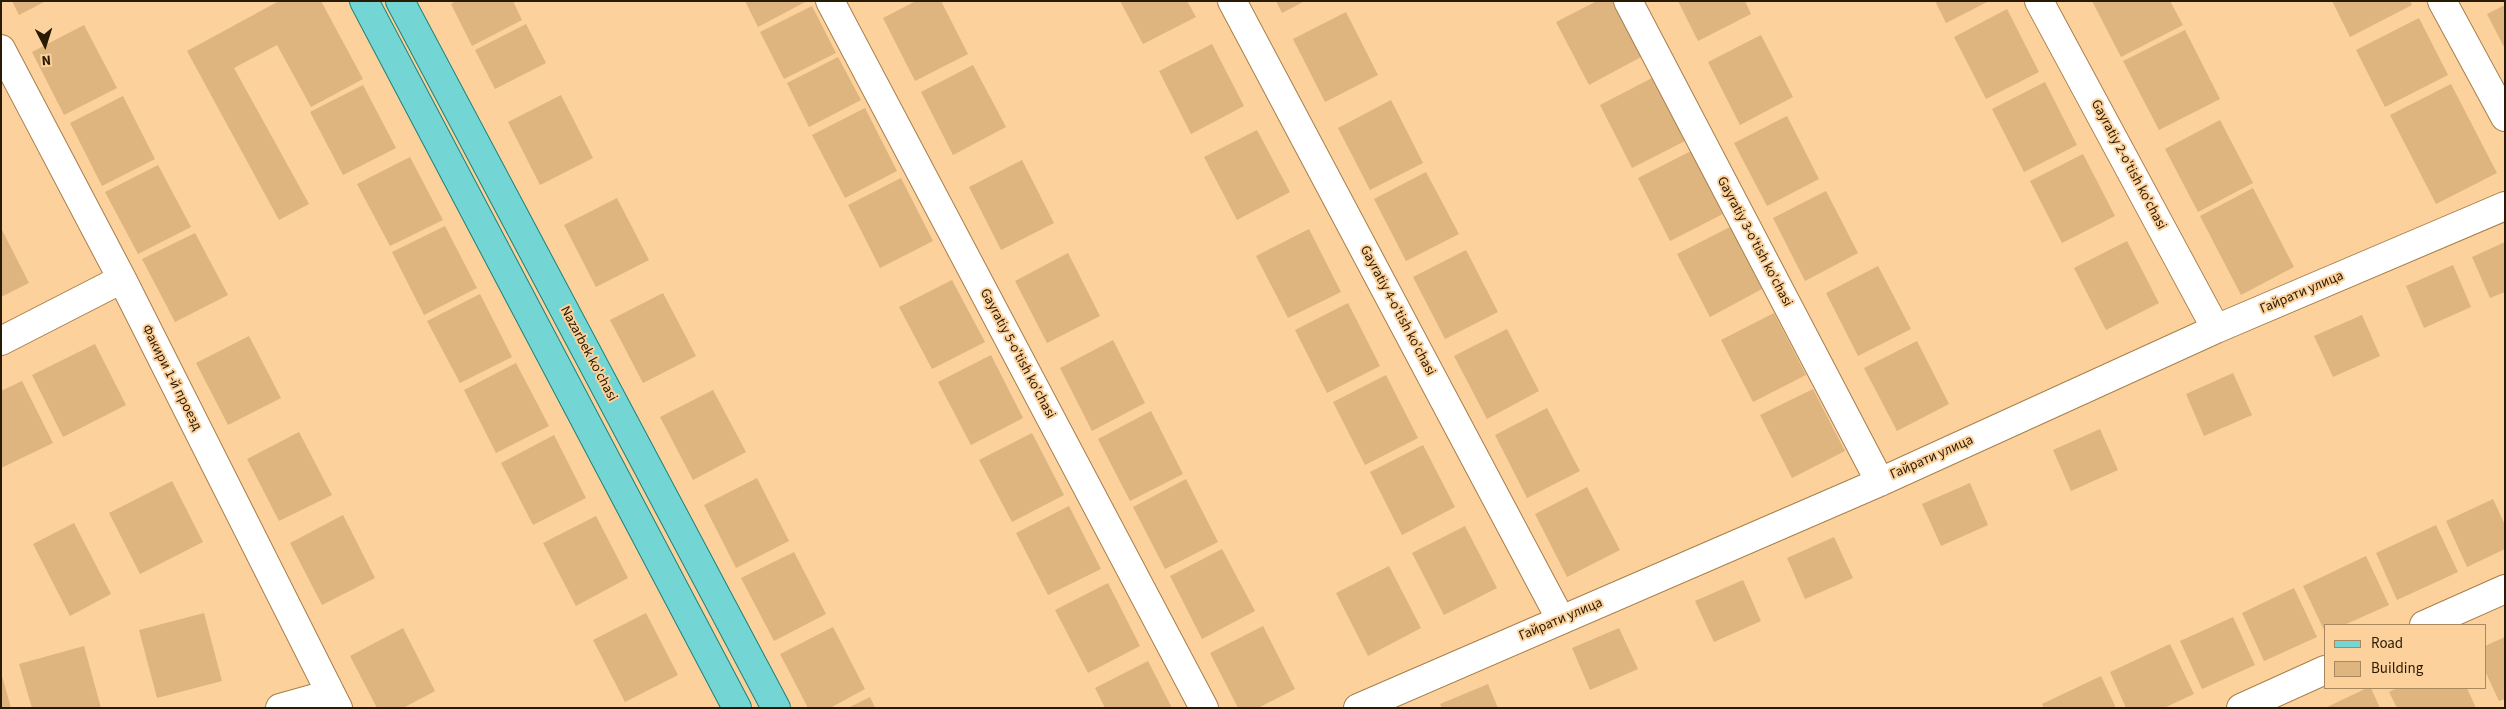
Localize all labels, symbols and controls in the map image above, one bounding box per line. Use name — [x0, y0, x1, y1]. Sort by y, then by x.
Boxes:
north arrow — [20, 20, 70, 70]
text: N — [41, 50, 52, 70]
street label: Gayratiy 2-o'tish ko'chasi — [2087, 97, 2169, 233]
street label: Gayratiy 3-o'tish ko'chasi — [1713, 174, 1795, 310]
street label: Gayratiy 4-o'tish ko'chasi — [1356, 243, 1438, 379]
street label: Гайрати улица — [2258, 268, 2346, 318]
street label: Gayratiy 5-o'tish ko'chasi — [976, 286, 1058, 422]
street label: Nazarbek ko'chasi — [556, 304, 620, 404]
street label: Факири 1-й проезд — [137, 322, 205, 434]
street label: Гайрати улица — [1888, 432, 1976, 484]
street label: Гайрати улица — [1517, 595, 1605, 645]
legend — [2324, 624, 2486, 689]
text: Road — [2371, 633, 2403, 654]
text: Building — [2371, 658, 2423, 679]

